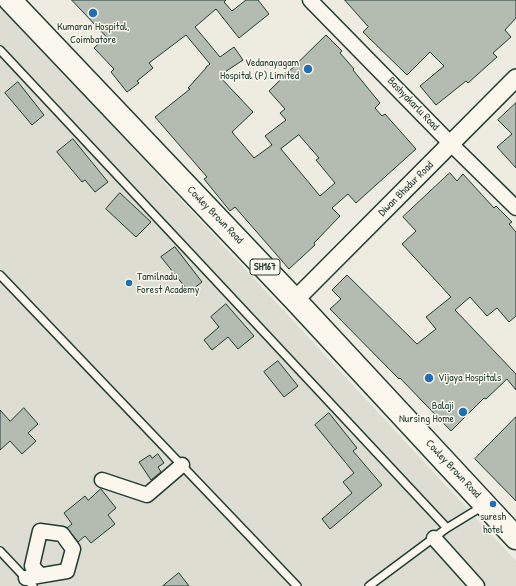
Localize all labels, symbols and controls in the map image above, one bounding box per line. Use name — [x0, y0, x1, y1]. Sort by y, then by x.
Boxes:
marker: Kumaran Hospital, Coimbatore — [87, 7, 99, 19]
place label: Kumaran Hospital, Coimbatore — [57, 20, 129, 46]
place label: Vedanayagam Hospital (P) Limited — [220, 56, 299, 82]
marker: Vedanayagam Hospital (P) Limited — [302, 63, 314, 75]
street label: Bashyakarlu Road — [384, 75, 442, 133]
street label: Diwan Bhadur Road — [376, 159, 436, 219]
street label: Cowley Brown Road — [184, 183, 246, 247]
road number: SH167 — [250, 259, 280, 275]
place label: Tamilnadu Forest Academy — [137, 270, 199, 296]
marker: Tamilnadu Forest Academy — [124, 278, 134, 288]
place label: Vijaya Hospitals — [438, 371, 501, 385]
marker: Vijaya Hospitals — [423, 372, 435, 384]
place label: Balaji Nursing Home — [399, 399, 454, 425]
marker: Balaji Nursing Home — [457, 406, 469, 418]
street label: Cowley Brown Road — [423, 437, 483, 501]
marker: suresh hotel — [488, 499, 498, 509]
place label: suresh hotel — [480, 510, 506, 536]

